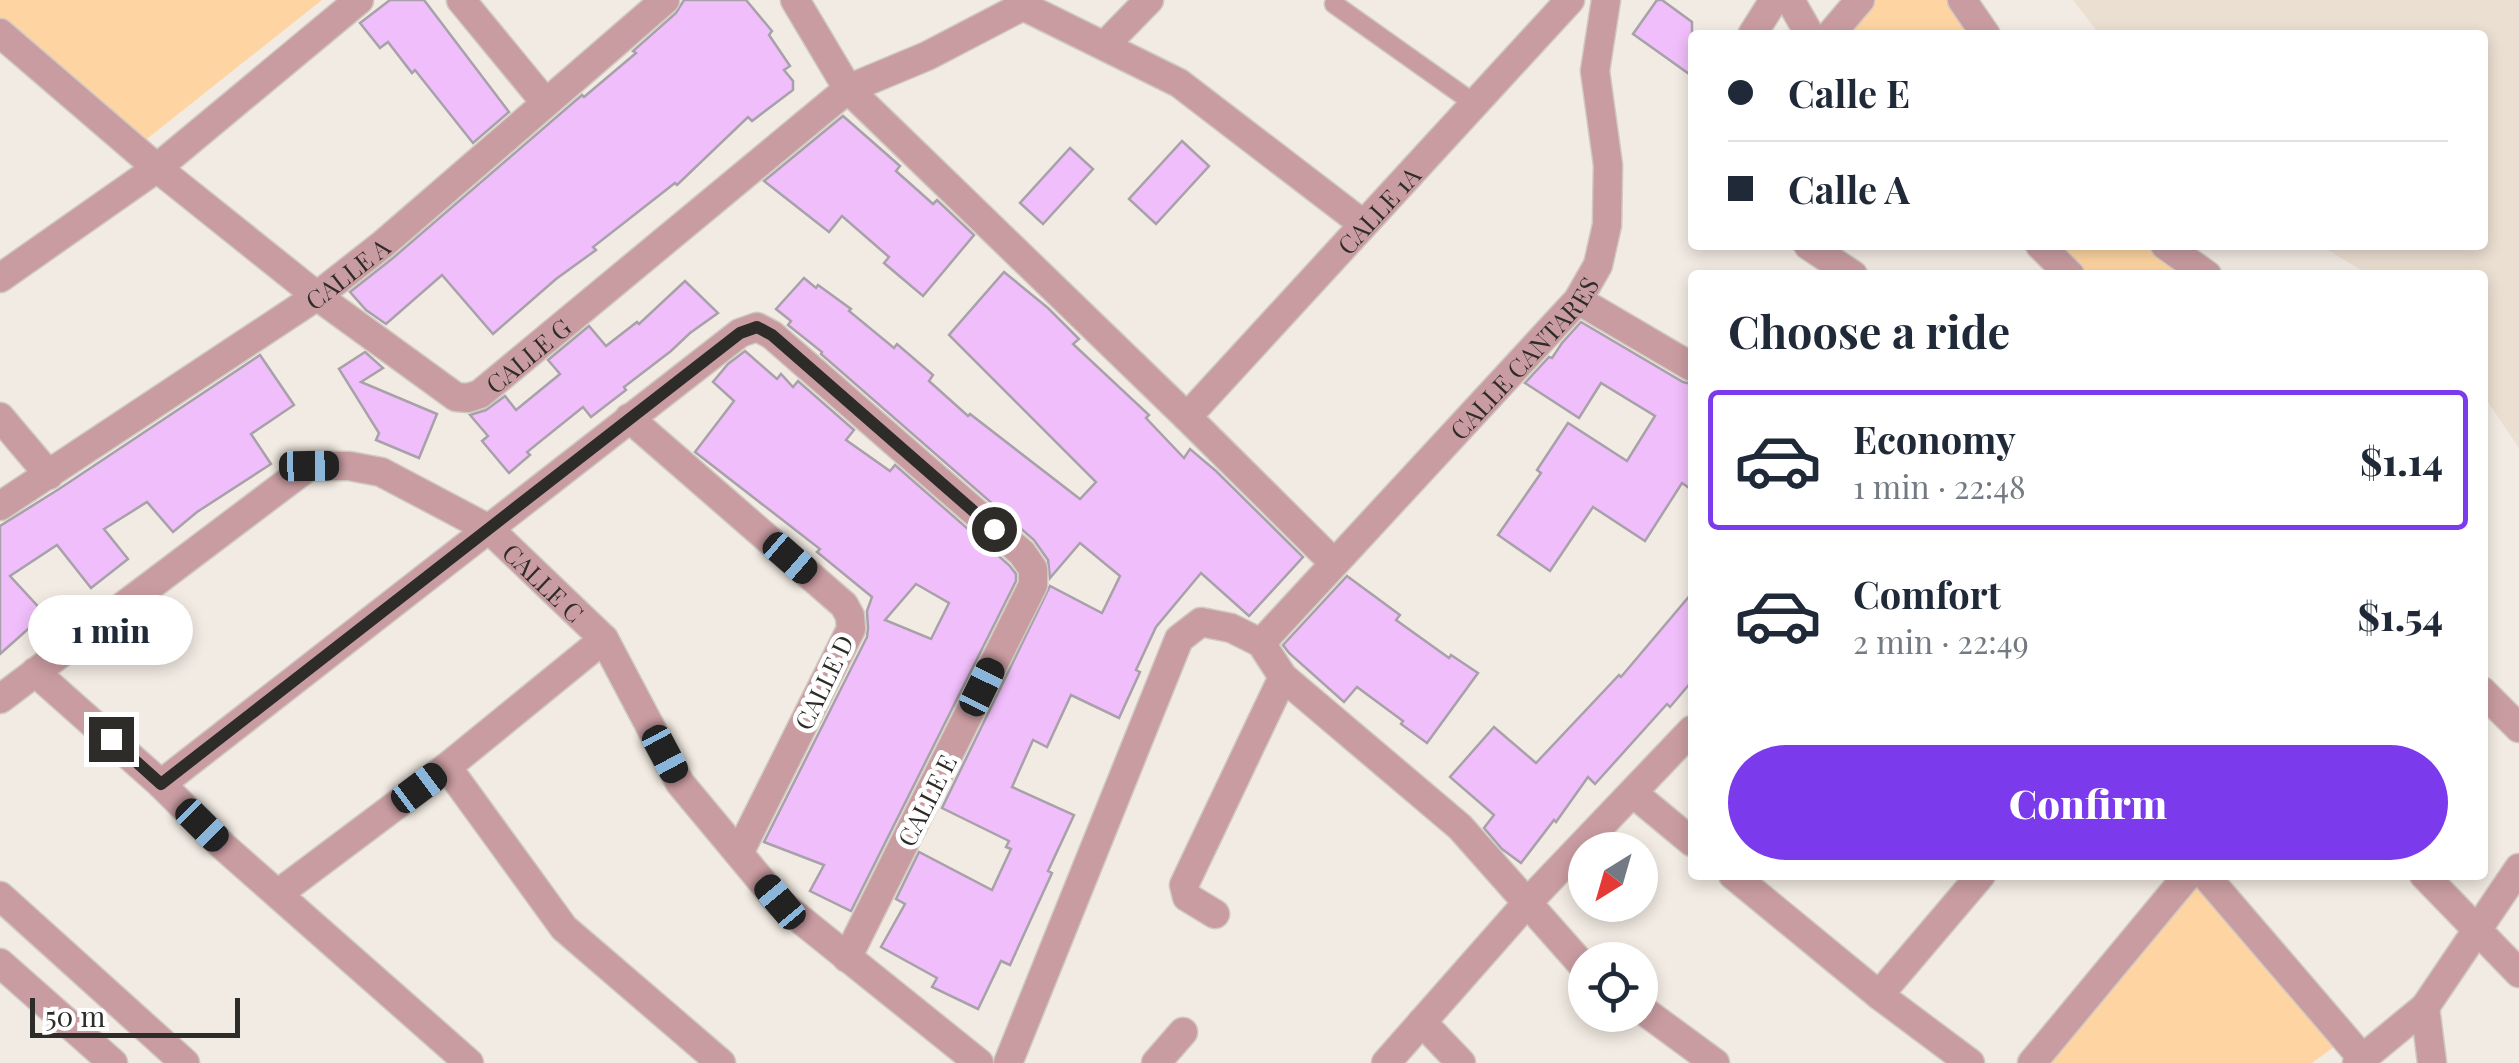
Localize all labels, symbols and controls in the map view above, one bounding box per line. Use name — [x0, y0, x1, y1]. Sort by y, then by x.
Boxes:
text: Calle E — [1788, 67, 1910, 118]
street label: CALLE 1A — [1329, 158, 1427, 260]
text: Calle A — [1788, 163, 1910, 214]
street label: CALLE A — [298, 229, 396, 316]
street label: CALLE CANTARES — [1442, 270, 1605, 446]
text: Choose a ride — [1728, 300, 2010, 360]
street label: CALLE G — [478, 310, 577, 400]
text: Economy — [1853, 413, 2016, 464]
icon: car — [1733, 415, 1823, 505]
text: $1.14 — [2360, 435, 2443, 486]
car — [279, 450, 339, 482]
text: 1 min · 22:48 — [1853, 464, 2026, 507]
route start — [972, 507, 1017, 552]
car — [758, 527, 822, 589]
street label: CALLE C — [496, 535, 592, 628]
text: Comfort — [1853, 568, 2001, 619]
icon: car — [1733, 570, 1823, 660]
text: $1.54 — [2358, 590, 2443, 641]
callout: 1 min — [28, 594, 194, 664]
text: 1 min — [71, 608, 150, 651]
text: 2 min · 22:49 — [1853, 619, 2029, 662]
street label: CALLE D — [786, 629, 860, 735]
car — [955, 653, 1009, 721]
route end — [89, 717, 134, 762]
car — [638, 720, 692, 788]
button: Confirm — [1728, 745, 2448, 860]
street label: CALLE E — [889, 749, 963, 851]
car — [386, 758, 452, 818]
car — [170, 793, 234, 857]
north arrow — [1568, 832, 1658, 922]
map controls — [1568, 832, 1658, 1032]
car — [749, 869, 811, 935]
button: locate — [1568, 942, 1658, 1032]
scale bar — [30, 993, 240, 1038]
text: 50 m — [45, 997, 105, 1034]

